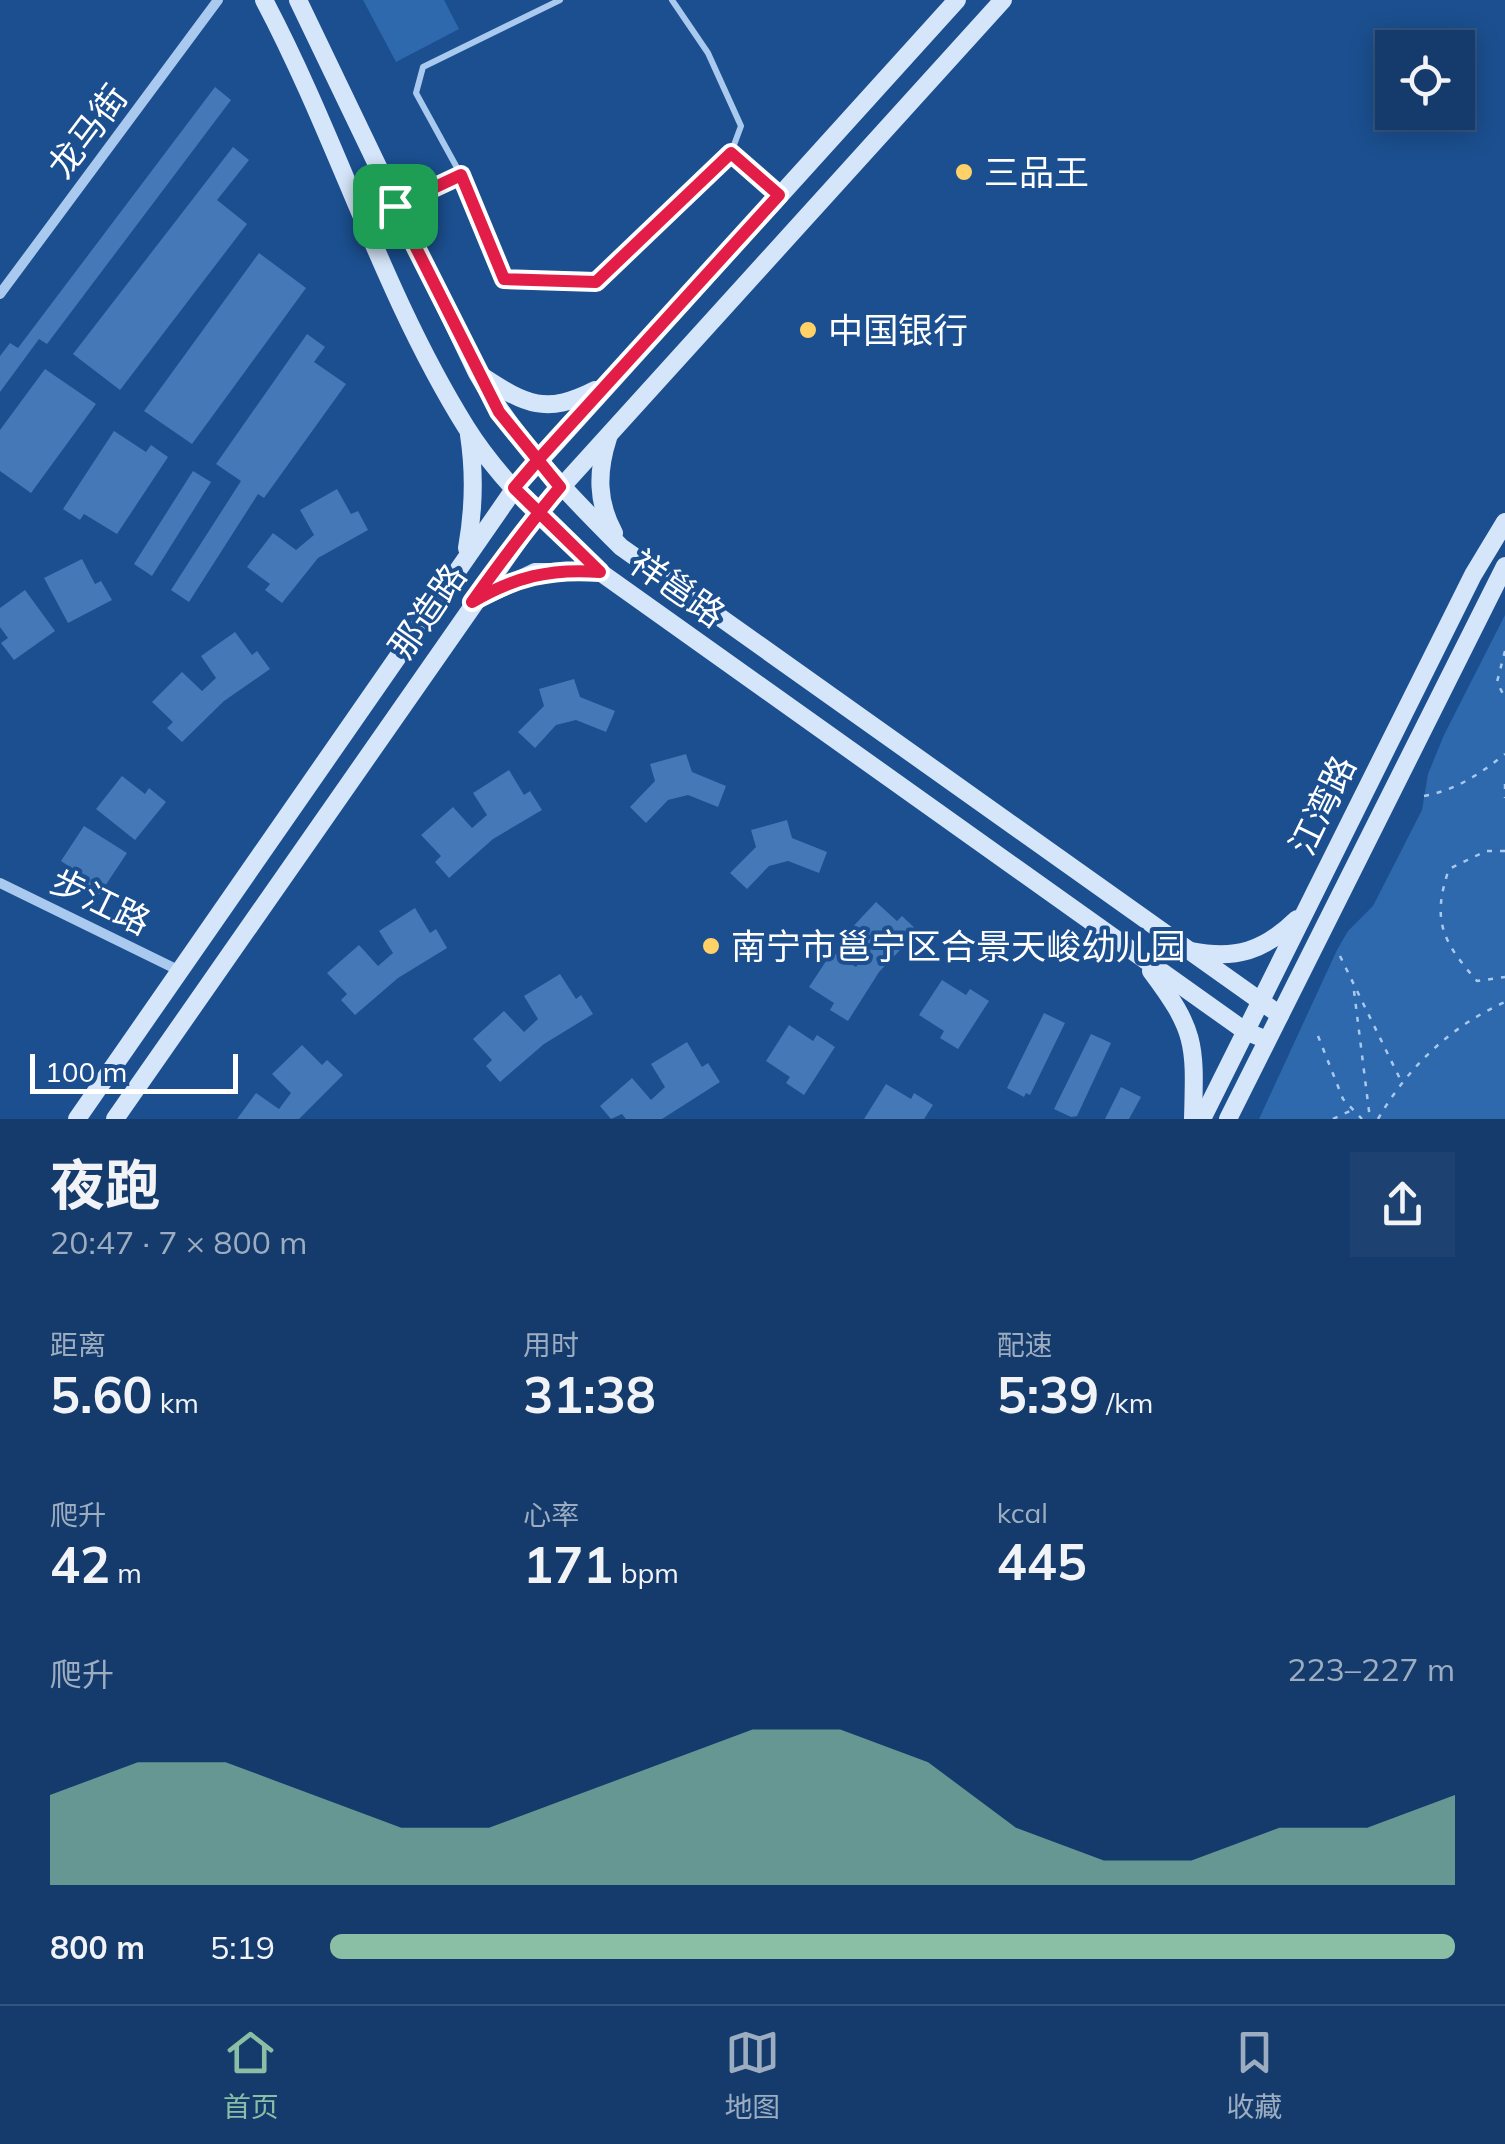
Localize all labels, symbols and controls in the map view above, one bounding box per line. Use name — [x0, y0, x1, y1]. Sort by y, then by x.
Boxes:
map controls — [1375, 30, 1475, 130]
button: locate — [1375, 30, 1475, 130]
street label: 龙马街 — [38, 76, 136, 186]
place label: 三品王 — [984, 150, 1089, 194]
marker: 三品王 — [953, 161, 975, 183]
pin — [353, 164, 438, 249]
icon: arrive — [368, 179, 423, 234]
place label: 中国银行 — [828, 308, 968, 352]
marker: 中国银行 — [797, 319, 819, 341]
street label: 祥邕路 — [622, 540, 734, 636]
street label: 那造路 — [379, 555, 475, 667]
street label: 江湾路 — [1279, 748, 1365, 862]
street label: 步江路 — [44, 858, 158, 944]
place label: 南宁市邕宁区合景天峻幼儿园 — [731, 924, 1186, 968]
marker: 南宁市邕宁区合景天峻幼儿园 — [700, 935, 722, 957]
scale bar — [30, 1049, 238, 1094]
text: 100 m — [45, 1054, 127, 1089]
text: 夜跑 — [50, 1150, 160, 1219]
button: share — [1350, 1152, 1455, 1257]
text: 20:47 · 7 × 800 m — [50, 1222, 307, 1262]
text: 距离 — [50, 1327, 106, 1362]
text: 用时 — [523, 1327, 579, 1362]
text: 配速 — [997, 1327, 1053, 1362]
text: 5.60 — [50, 1363, 152, 1426]
text: 31:38 — [523, 1363, 656, 1426]
text: 5:39 — [997, 1363, 1099, 1426]
text: km — [152, 1385, 199, 1420]
text: /km — [1099, 1385, 1153, 1420]
text: kcal — [997, 1495, 1048, 1530]
text: 爬升 — [50, 1497, 106, 1532]
text: 心率 — [523, 1497, 579, 1532]
text: 445 — [997, 1530, 1087, 1593]
text: 42 — [50, 1533, 110, 1596]
text: 171 — [523, 1533, 613, 1596]
text: m — [110, 1555, 142, 1590]
text: bpm — [613, 1555, 679, 1590]
text: 223–227 m — [1287, 1649, 1455, 1689]
text: 爬升 — [50, 1654, 114, 1694]
text: 800 m — [50, 1927, 145, 1967]
text: 5:19 — [210, 1927, 275, 1967]
tab: 首页 — [223, 2025, 279, 2125]
tab: 地图 — [724, 2025, 780, 2125]
tab: 收藏 — [1226, 2025, 1282, 2125]

